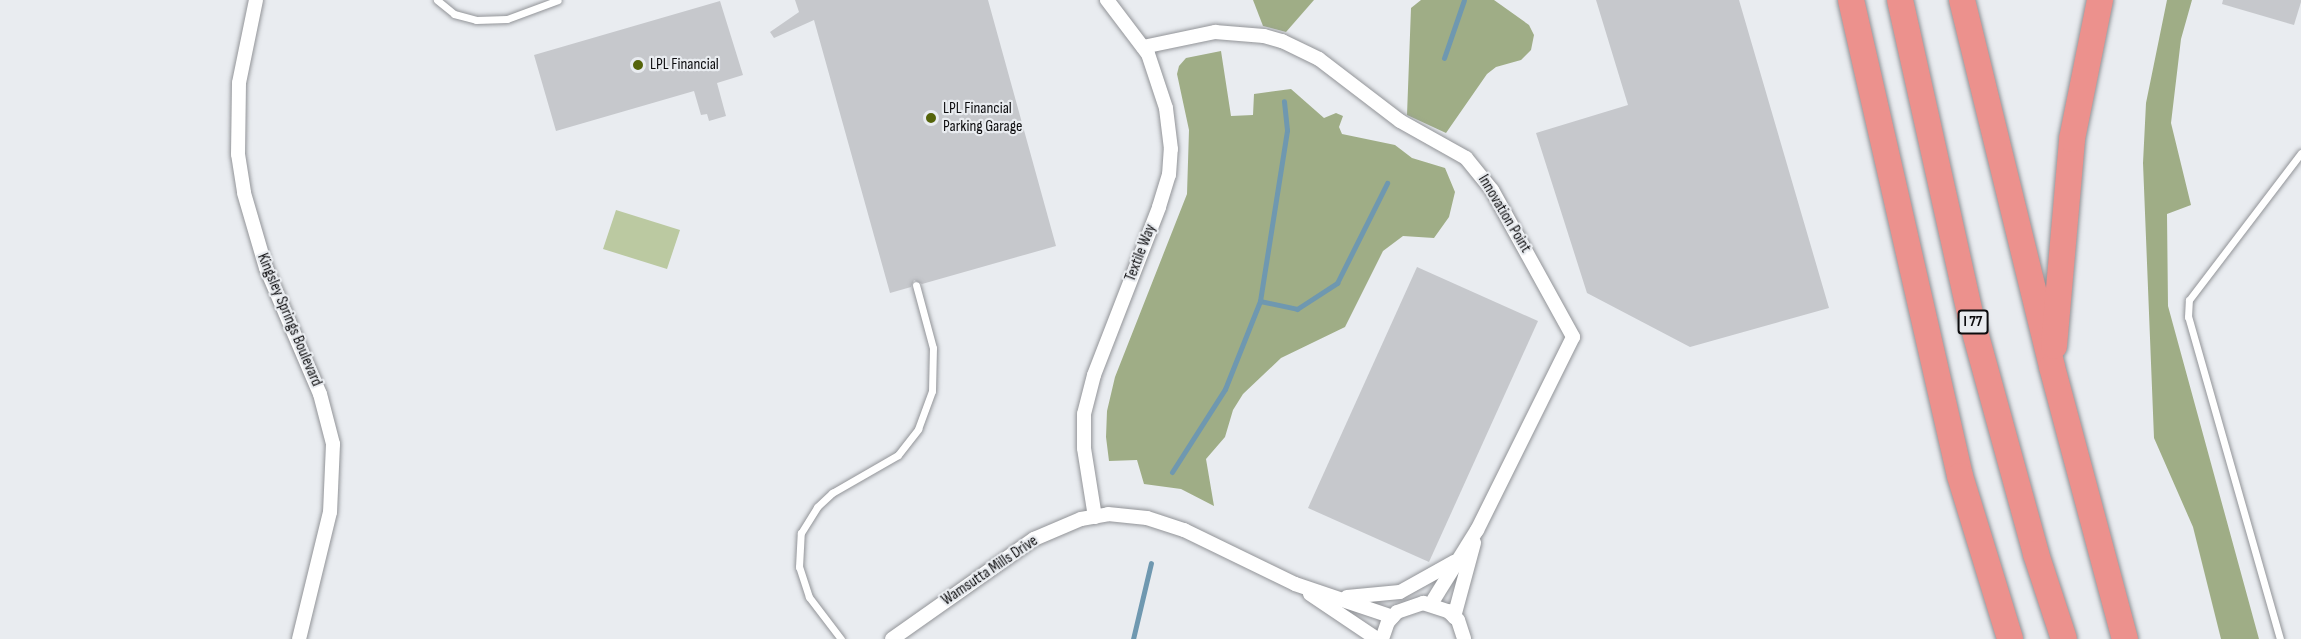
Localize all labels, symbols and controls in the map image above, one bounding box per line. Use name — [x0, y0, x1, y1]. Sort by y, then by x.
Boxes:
place label: LPL Financial — [650, 55, 719, 75]
marker: LPL Financial — [631, 58, 645, 72]
place label: LPL Financial Parking Garage — [943, 99, 1022, 137]
marker: LPL Financial Parking Garage — [924, 111, 938, 125]
street label: Innovation Point — [1473, 171, 1535, 257]
street label: Textile Way — [1121, 222, 1161, 284]
street label: Kingsley Springs Boulevard — [252, 251, 326, 389]
road number: I 77 — [1956, 310, 1990, 334]
street label: Wamsutta Mills Drive — [938, 532, 1042, 610]

